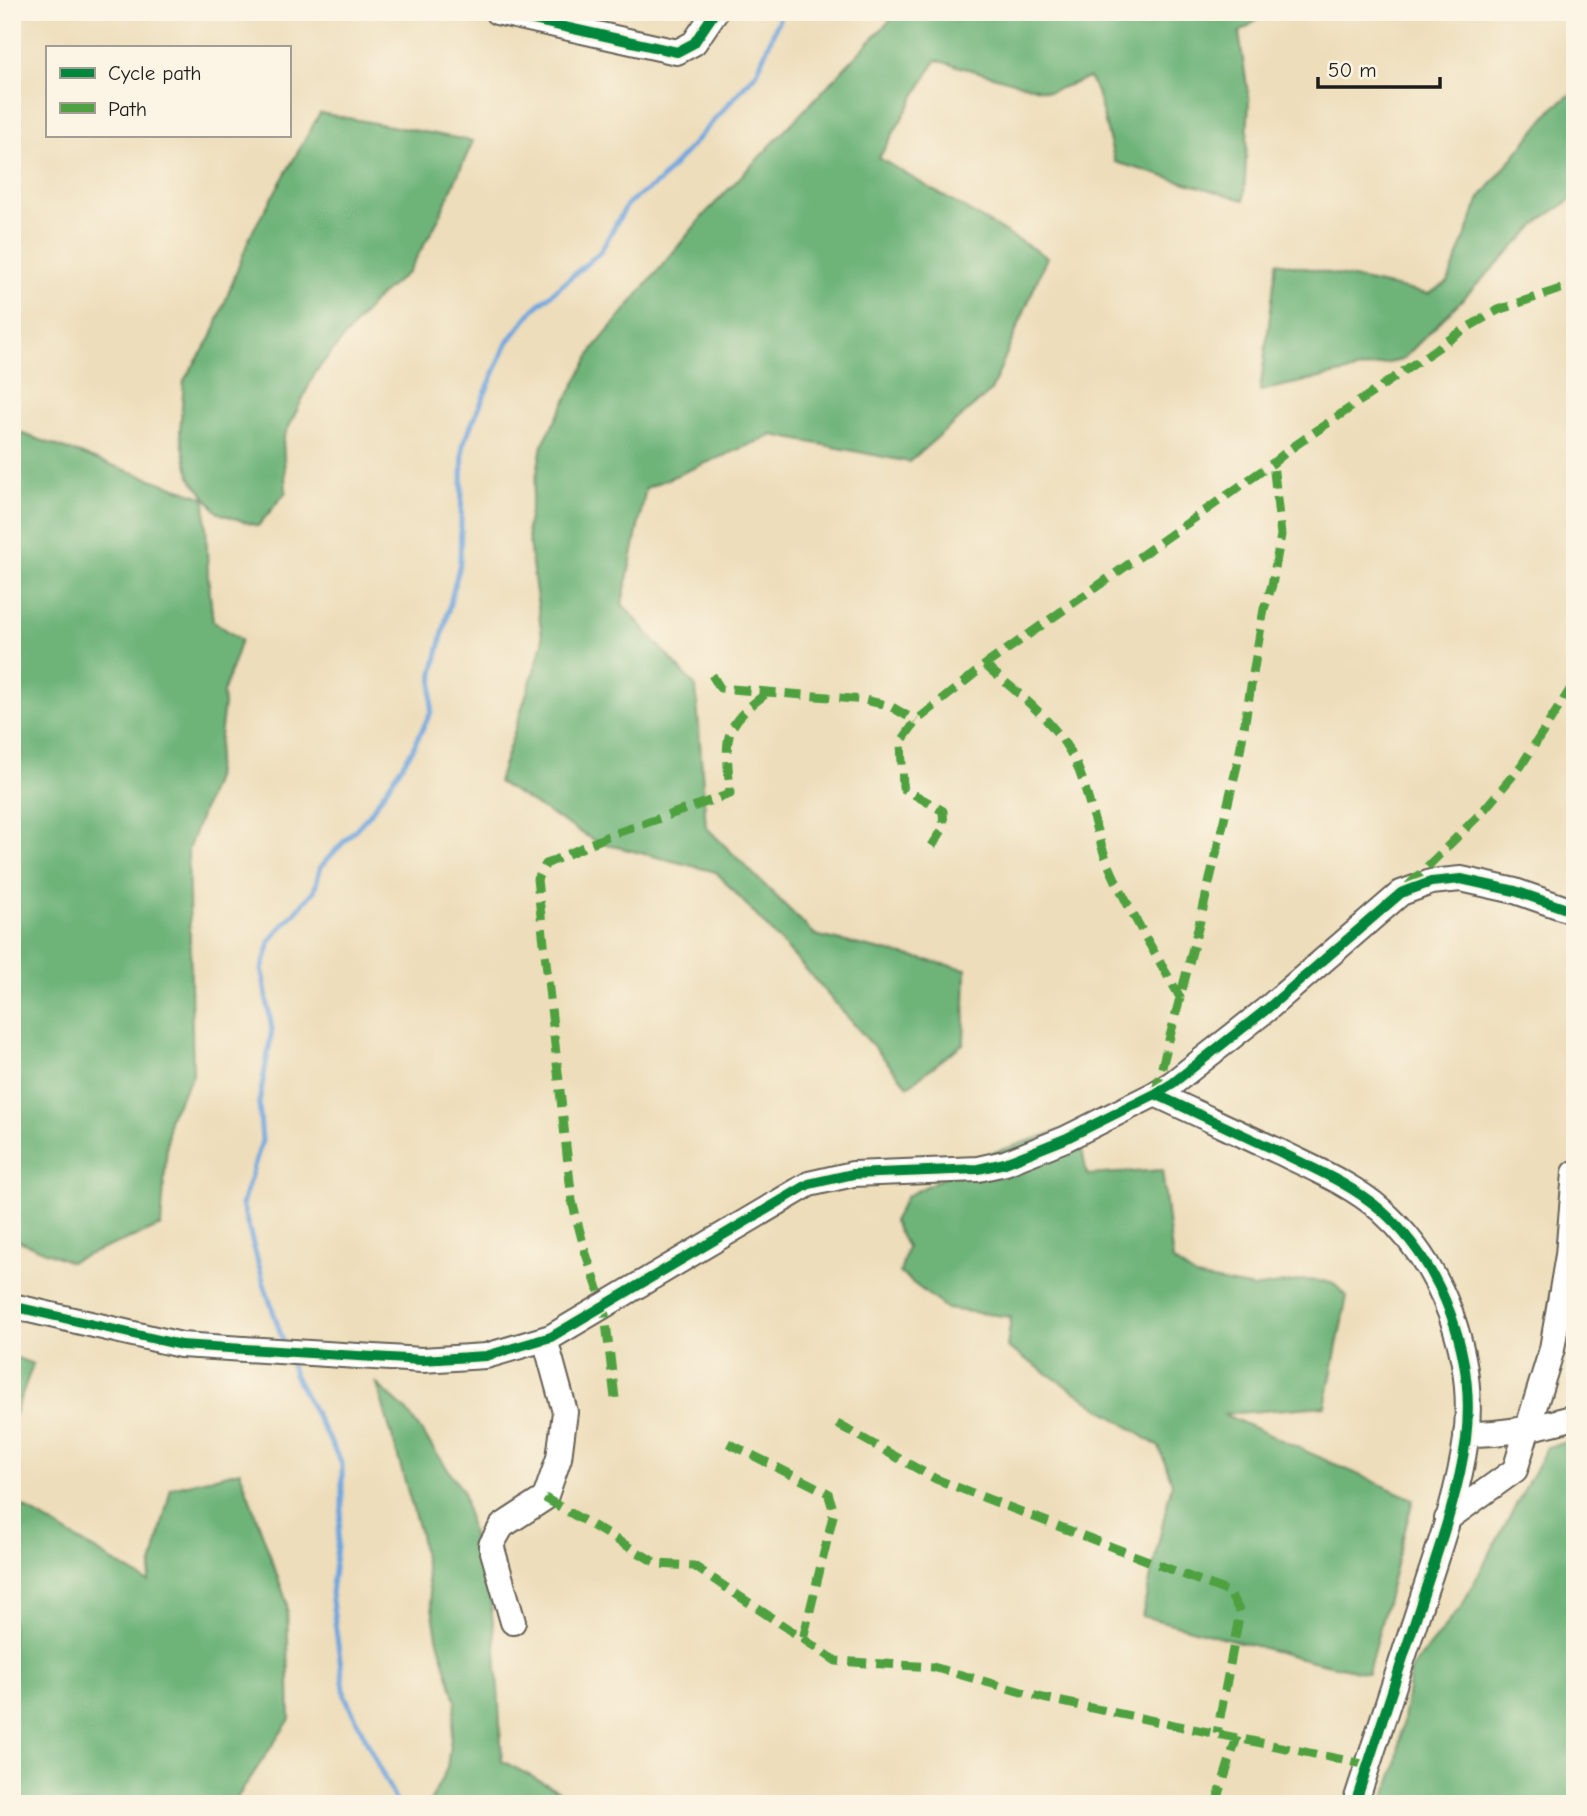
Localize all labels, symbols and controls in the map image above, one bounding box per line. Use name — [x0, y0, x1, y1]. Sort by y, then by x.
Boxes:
legend — [46, 46, 290, 136]
scale bar — [1318, 46, 1440, 90]
text: 50 m — [1328, 58, 1377, 82]
text: Cycle path — [108, 61, 201, 85]
text: Path — [108, 97, 147, 121]

